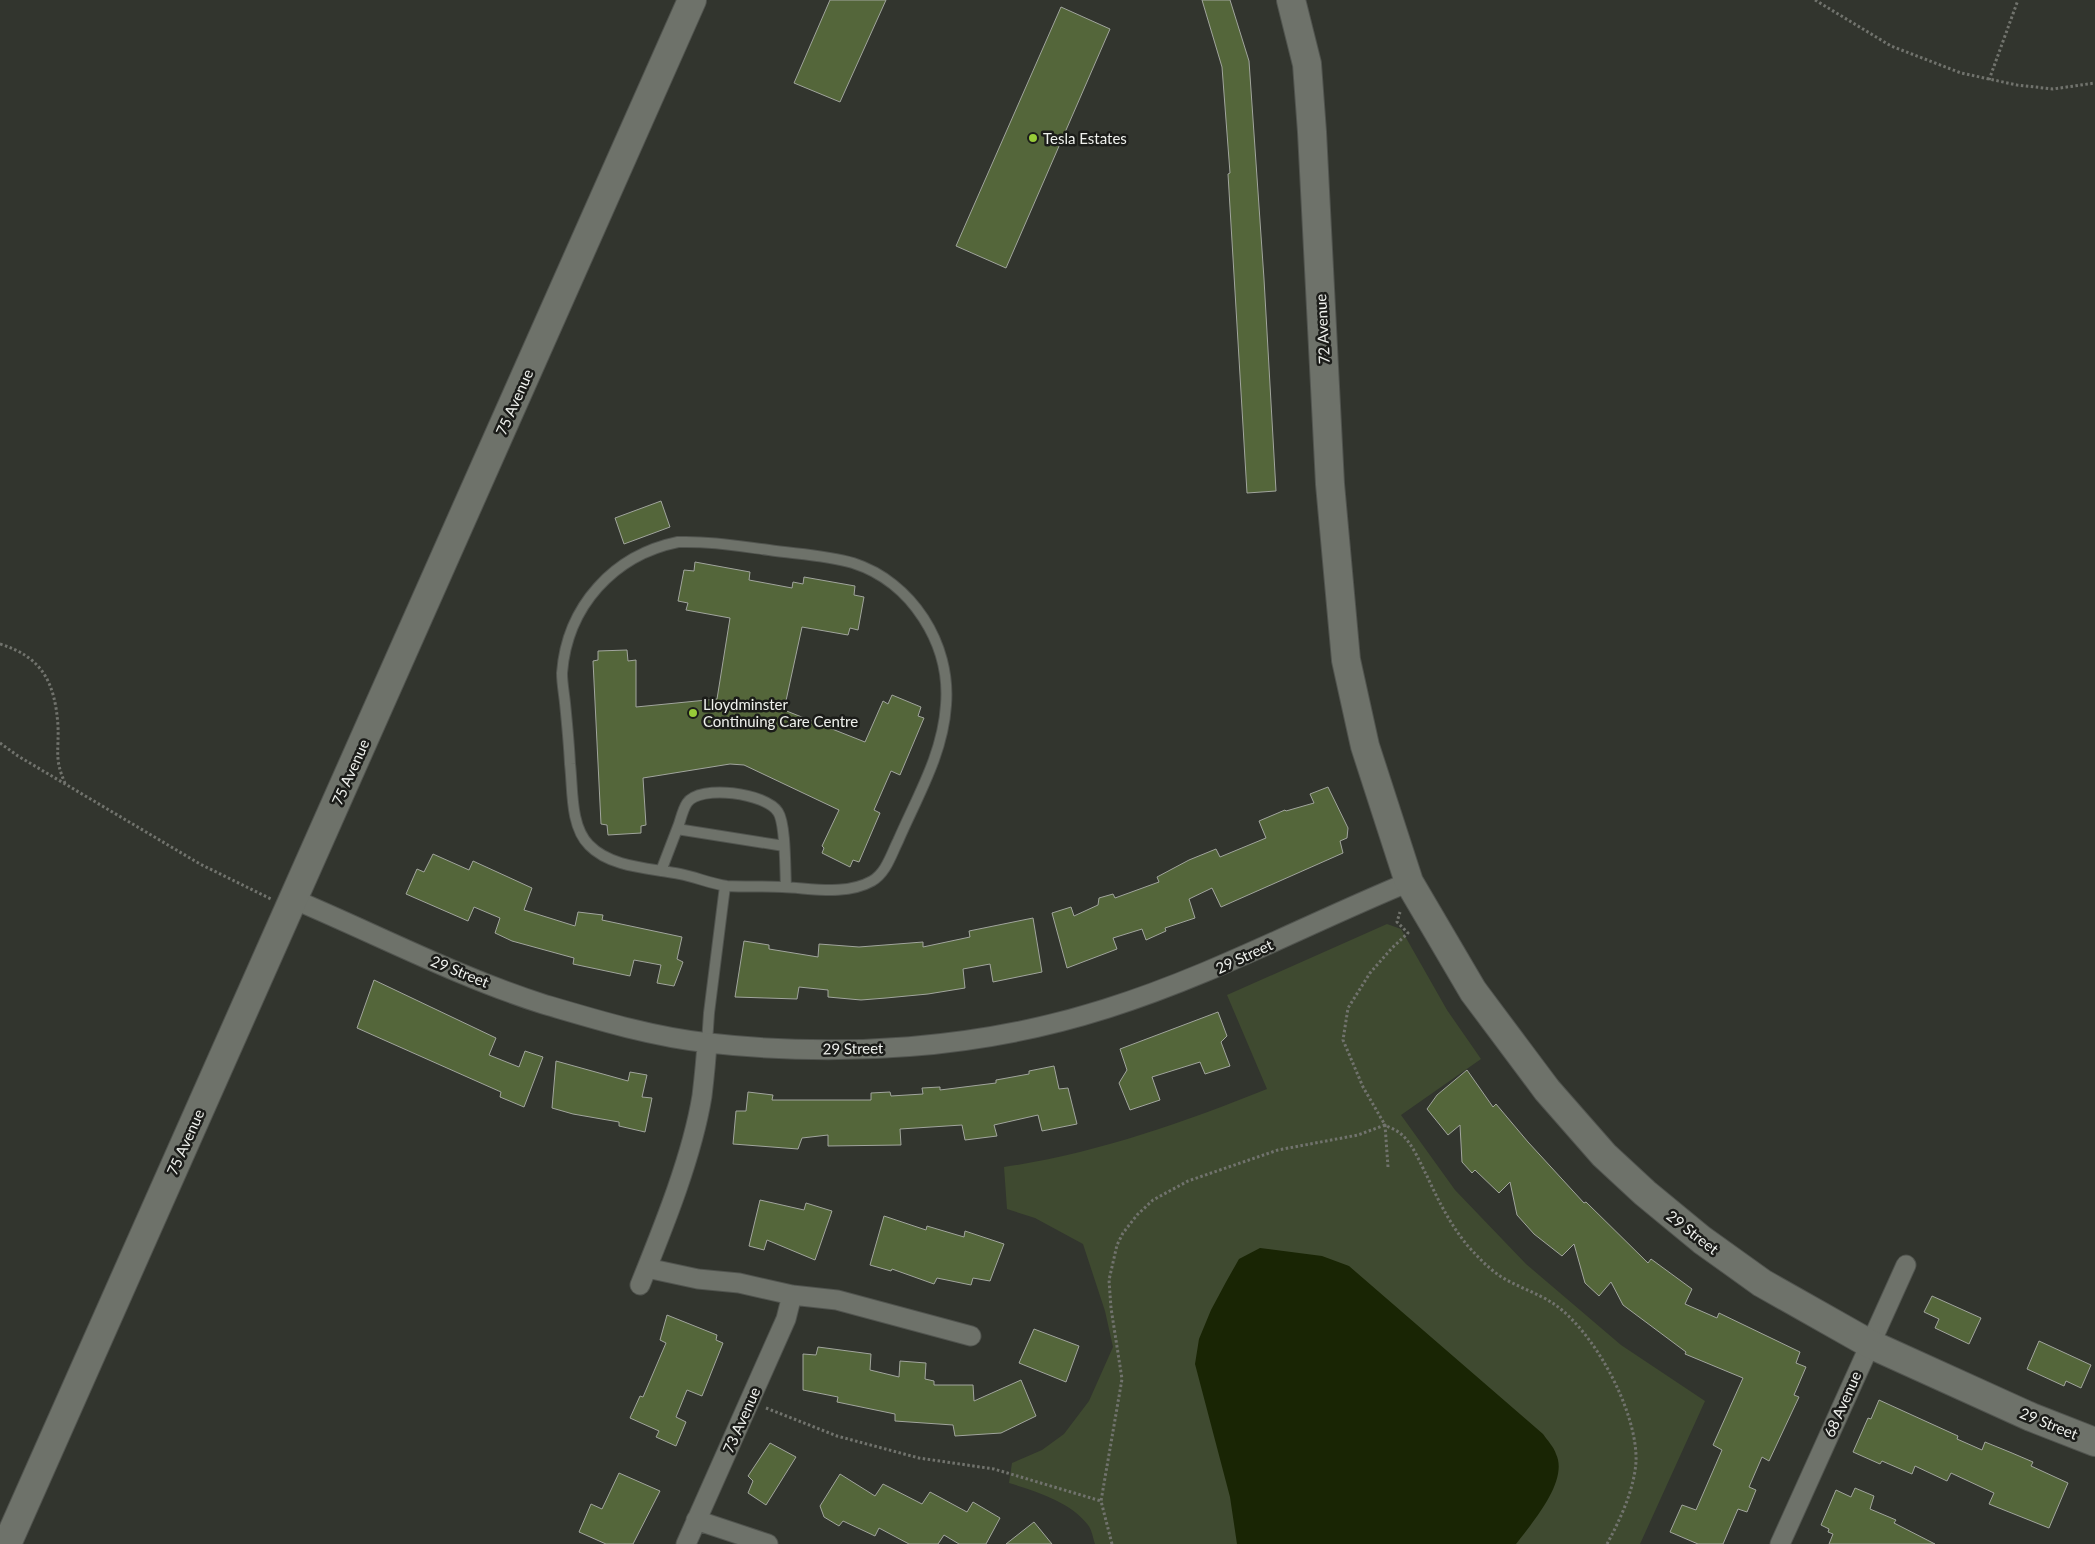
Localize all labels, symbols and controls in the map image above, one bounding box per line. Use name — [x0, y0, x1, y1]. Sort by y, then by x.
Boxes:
place label: Tesla Estates — [1043, 129, 1127, 147]
marker: Tesla Estates — [1027, 132, 1039, 144]
street label: 72 Avenue — [1311, 293, 1333, 365]
street label: 75 Avenue — [491, 366, 537, 438]
place label: Lloydminster Continuing Care Centre — [703, 695, 858, 730]
marker: Lloydminster Continuing Care Centre — [687, 707, 699, 719]
street label: 75 Avenue — [327, 736, 373, 808]
street label: 29 Street — [1213, 935, 1276, 977]
street label: 29 Street — [428, 951, 492, 991]
street label: 29 Street — [822, 1038, 884, 1058]
street label: 75 Avenue — [162, 1106, 208, 1178]
street label: 29 Street — [1664, 1206, 1723, 1258]
street label: 68 Avenue — [1819, 1368, 1865, 1440]
street label: 73 Avenue — [718, 1384, 764, 1456]
street label: 29 Street — [2017, 1403, 2081, 1443]

